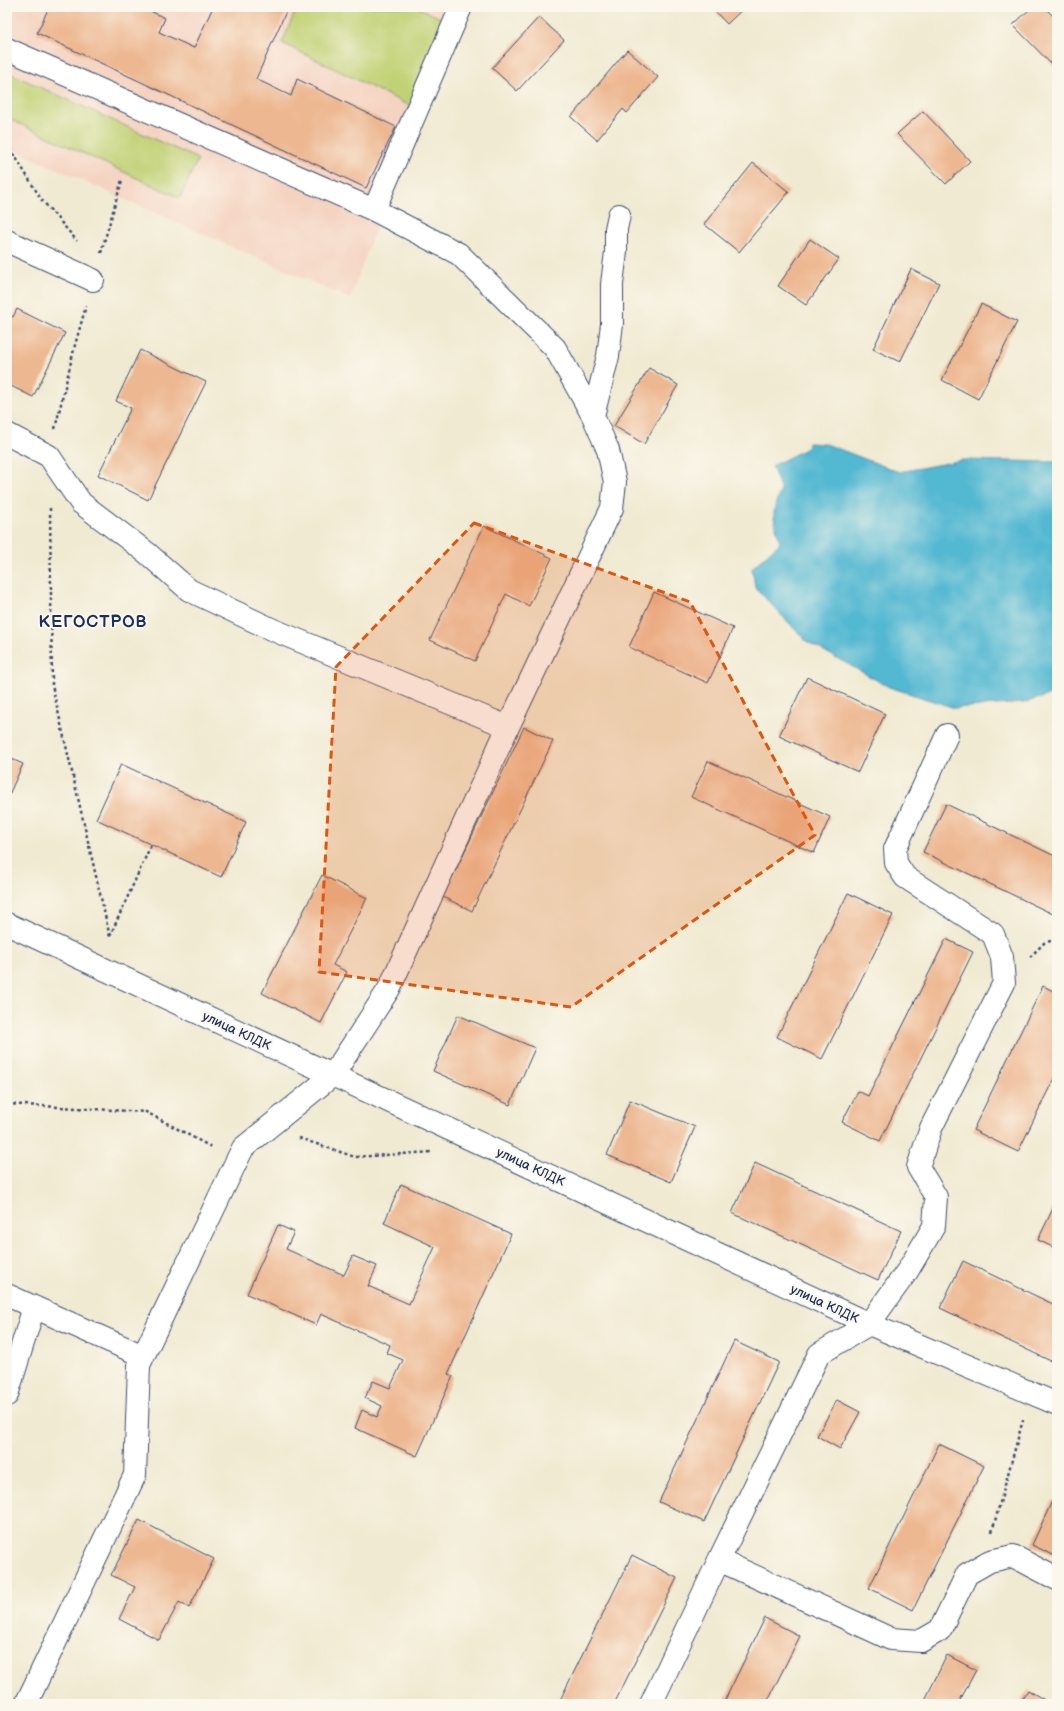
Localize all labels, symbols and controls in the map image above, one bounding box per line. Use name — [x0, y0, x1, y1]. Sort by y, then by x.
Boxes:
district label: КЕГОСТРОВ — [39, 612, 147, 632]
street label: улица КЛДК — [200, 1008, 274, 1054]
street label: улица КЛДК — [494, 1144, 568, 1190]
street label: улица КЛДК — [788, 1281, 862, 1327]

